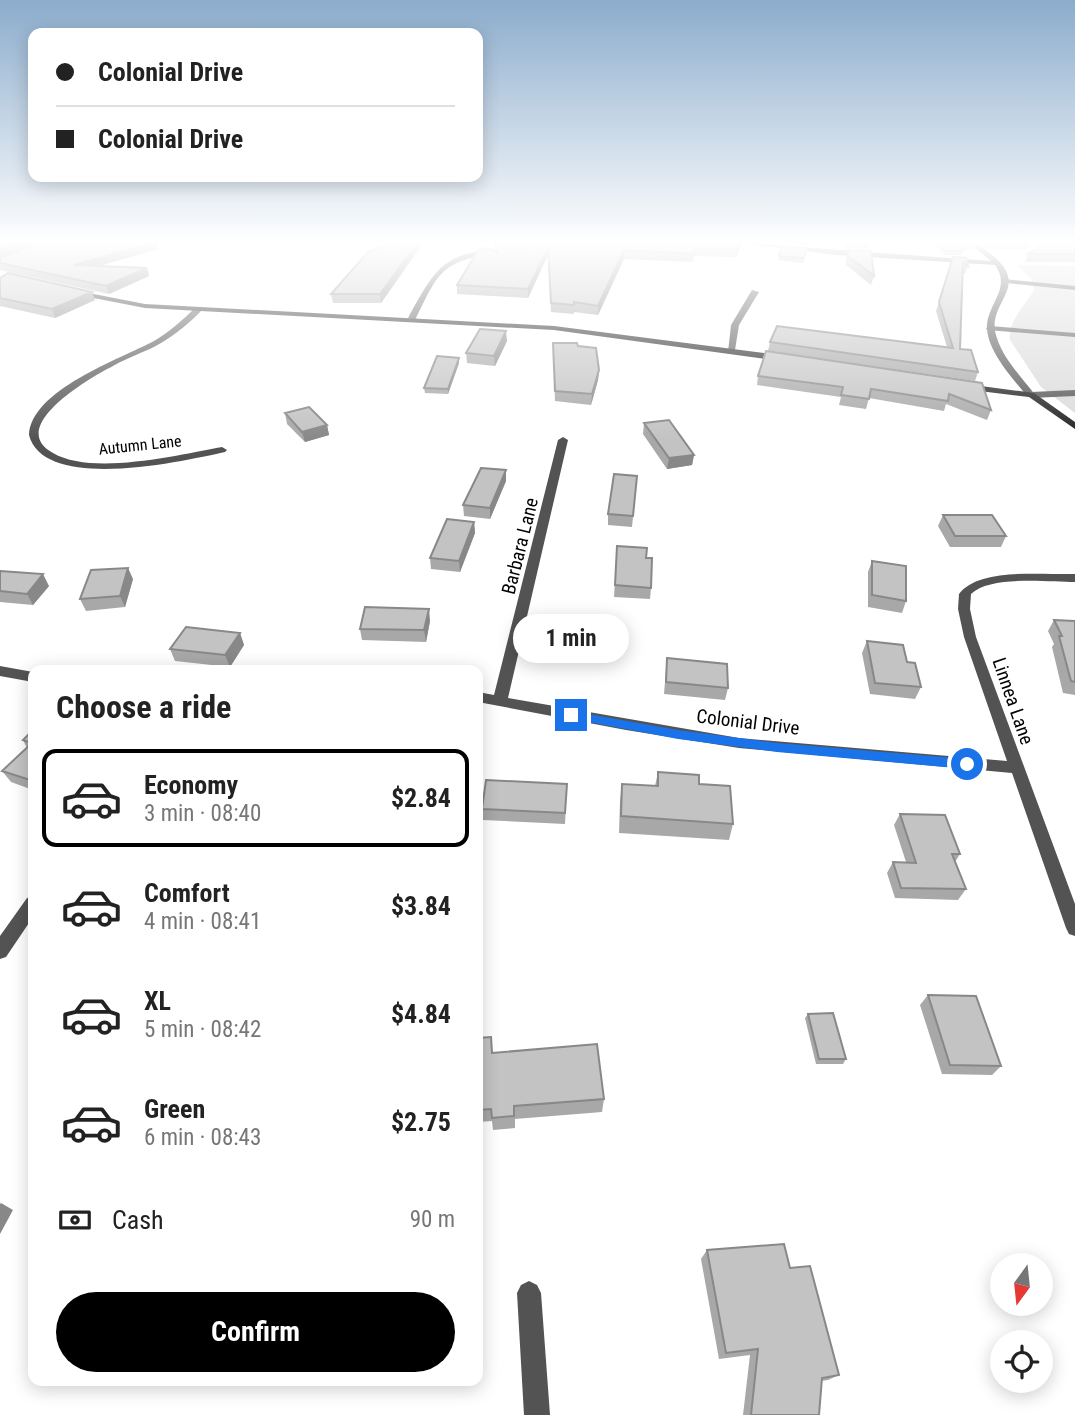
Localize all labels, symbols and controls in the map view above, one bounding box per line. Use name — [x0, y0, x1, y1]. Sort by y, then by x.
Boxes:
text: Colonial Drive — [98, 57, 243, 87]
text: Colonial Drive — [98, 124, 243, 154]
street label: Autumn Lane — [98, 431, 182, 459]
street label: Barbara Lane — [497, 495, 543, 597]
callout: 1 min — [513, 614, 629, 662]
text: 1 min — [545, 625, 597, 652]
street label: Linnea Lane — [987, 655, 1039, 748]
text: Choose a ride — [56, 688, 231, 726]
route end — [555, 699, 587, 731]
street label: Colonial Drive — [695, 704, 801, 740]
route start — [951, 748, 983, 780]
icon: car — [60, 767, 123, 830]
text: Economy — [144, 770, 238, 800]
text: $2.84 — [391, 783, 451, 813]
text: 3 min · 08:40 — [144, 800, 261, 827]
icon: car — [60, 875, 123, 938]
text: Comfort — [144, 878, 230, 908]
text: $3.84 — [391, 891, 451, 921]
text: 4 min · 08:41 — [144, 908, 261, 935]
icon: car — [60, 983, 123, 1046]
text: XL — [144, 986, 171, 1016]
text: $4.84 — [391, 999, 451, 1029]
text: 5 min · 08:42 — [144, 1016, 261, 1043]
icon: car — [60, 1091, 123, 1154]
text: Green — [144, 1094, 205, 1124]
text: $2.75 — [391, 1107, 451, 1137]
text: 6 min · 08:43 — [144, 1124, 261, 1151]
icon: cash — [56, 1201, 94, 1239]
text: Cash — [112, 1205, 164, 1235]
text: 90 m — [410, 1206, 455, 1233]
north arrow — [990, 1253, 1054, 1316]
map controls — [990, 1253, 1053, 1393]
button: Confirm — [56, 1292, 455, 1372]
button: locate — [990, 1330, 1053, 1393]

